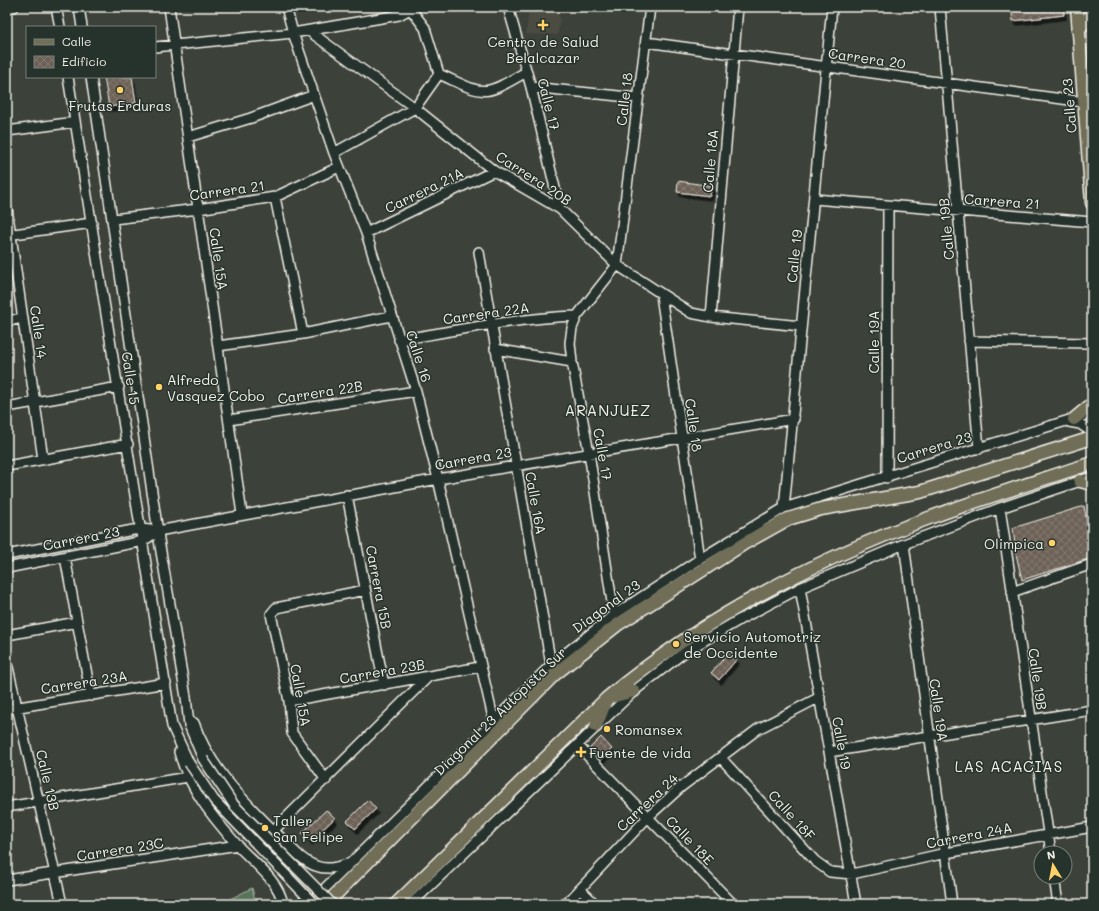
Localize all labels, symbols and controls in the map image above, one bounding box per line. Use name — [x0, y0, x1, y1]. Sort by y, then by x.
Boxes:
marker: Centro de Salud Belalcazar — [537, 19, 549, 31]
legend — [26, 26, 156, 78]
place label: Centro de Salud Belalcazar — [487, 32, 599, 67]
text: Calle — [62, 33, 92, 49]
street label: Carrera 20 — [827, 43, 907, 73]
text: Edificio — [62, 53, 106, 69]
street label: Calle 18 — [611, 71, 637, 127]
street label: Calle 17 — [533, 76, 565, 132]
street label: Calle 23 — [1057, 78, 1081, 134]
marker: Frutas Erduras — [115, 85, 125, 95]
place label: Frutas Erduras — [69, 96, 171, 115]
street label: Calle 18A — [698, 129, 722, 193]
street label: Carrera 20B — [492, 146, 576, 210]
street label: Carrera 21A — [381, 163, 467, 217]
street label: Carrera 21 — [188, 175, 266, 205]
street label: Carrera 21 — [964, 189, 1040, 213]
street label: Calle 19B — [934, 197, 958, 261]
street label: Calle 15A — [205, 226, 233, 292]
street label: Calle 19 — [782, 228, 806, 284]
street label: Carrera 22A — [442, 298, 530, 328]
street label: Calle 14 — [26, 304, 52, 361]
street label: Calle 19A — [864, 310, 883, 374]
street label: Calle 16 — [402, 328, 436, 384]
street label: Calle 15 — [117, 350, 145, 406]
place label: Alfredo Vasquez Cobo — [167, 370, 265, 405]
street label: Carrera 22B — [276, 376, 364, 408]
marker: Alfredo Vasquez Cobo — [154, 382, 164, 392]
street label: Calle 18 — [681, 397, 707, 453]
district label: ARANJUEZ — [565, 400, 651, 420]
street label: Calle 17 — [589, 426, 617, 482]
street label: Carrera 23 — [894, 427, 974, 467]
street label: Carrera 23 — [433, 442, 513, 474]
street label: Calle 16A — [521, 470, 551, 536]
street label: Carrera 23 — [41, 521, 121, 555]
place label: Olimpica — [984, 534, 1044, 553]
marker: Olimpica — [1047, 538, 1057, 548]
street label: Carrera 15B — [362, 544, 396, 630]
street label: Diagonal 23 — [568, 575, 644, 637]
place label: Servicio Automotriz de Occidente — [684, 627, 821, 662]
marker: Servicio Automotriz de Occidente — [671, 639, 681, 649]
street label: Diagonal 23 Autopista Sur — [430, 643, 570, 779]
street label: Calle 19B — [1024, 647, 1052, 711]
street label: Carrera 23B — [338, 654, 426, 688]
street label: Calle 15A — [286, 662, 316, 728]
street label: Carrera 23A — [39, 666, 129, 698]
street label: Calle 19A — [925, 677, 953, 743]
street label: Calle 19 — [828, 715, 856, 771]
place label: Romansex — [615, 720, 683, 739]
marker: Romansex — [602, 724, 612, 734]
place label: Fuente de vida — [589, 743, 692, 762]
marker: Fuente de vida — [576, 747, 586, 757]
street label: Calle 13B — [32, 748, 64, 812]
district label: LAS ACACIAS — [955, 756, 1063, 776]
street label: Carrera 24 — [612, 768, 682, 835]
street label: Calle 18F — [764, 786, 820, 844]
place label: Taller San Felipe — [273, 811, 343, 846]
street label: Calle 18E — [662, 811, 718, 869]
street label: Carrera 24A — [924, 817, 1014, 853]
marker: Taller San Felipe — [260, 823, 270, 833]
street label: Carrera 23C — [75, 833, 165, 865]
north arrow — [1033, 845, 1073, 885]
text: N — [1046, 847, 1057, 863]

